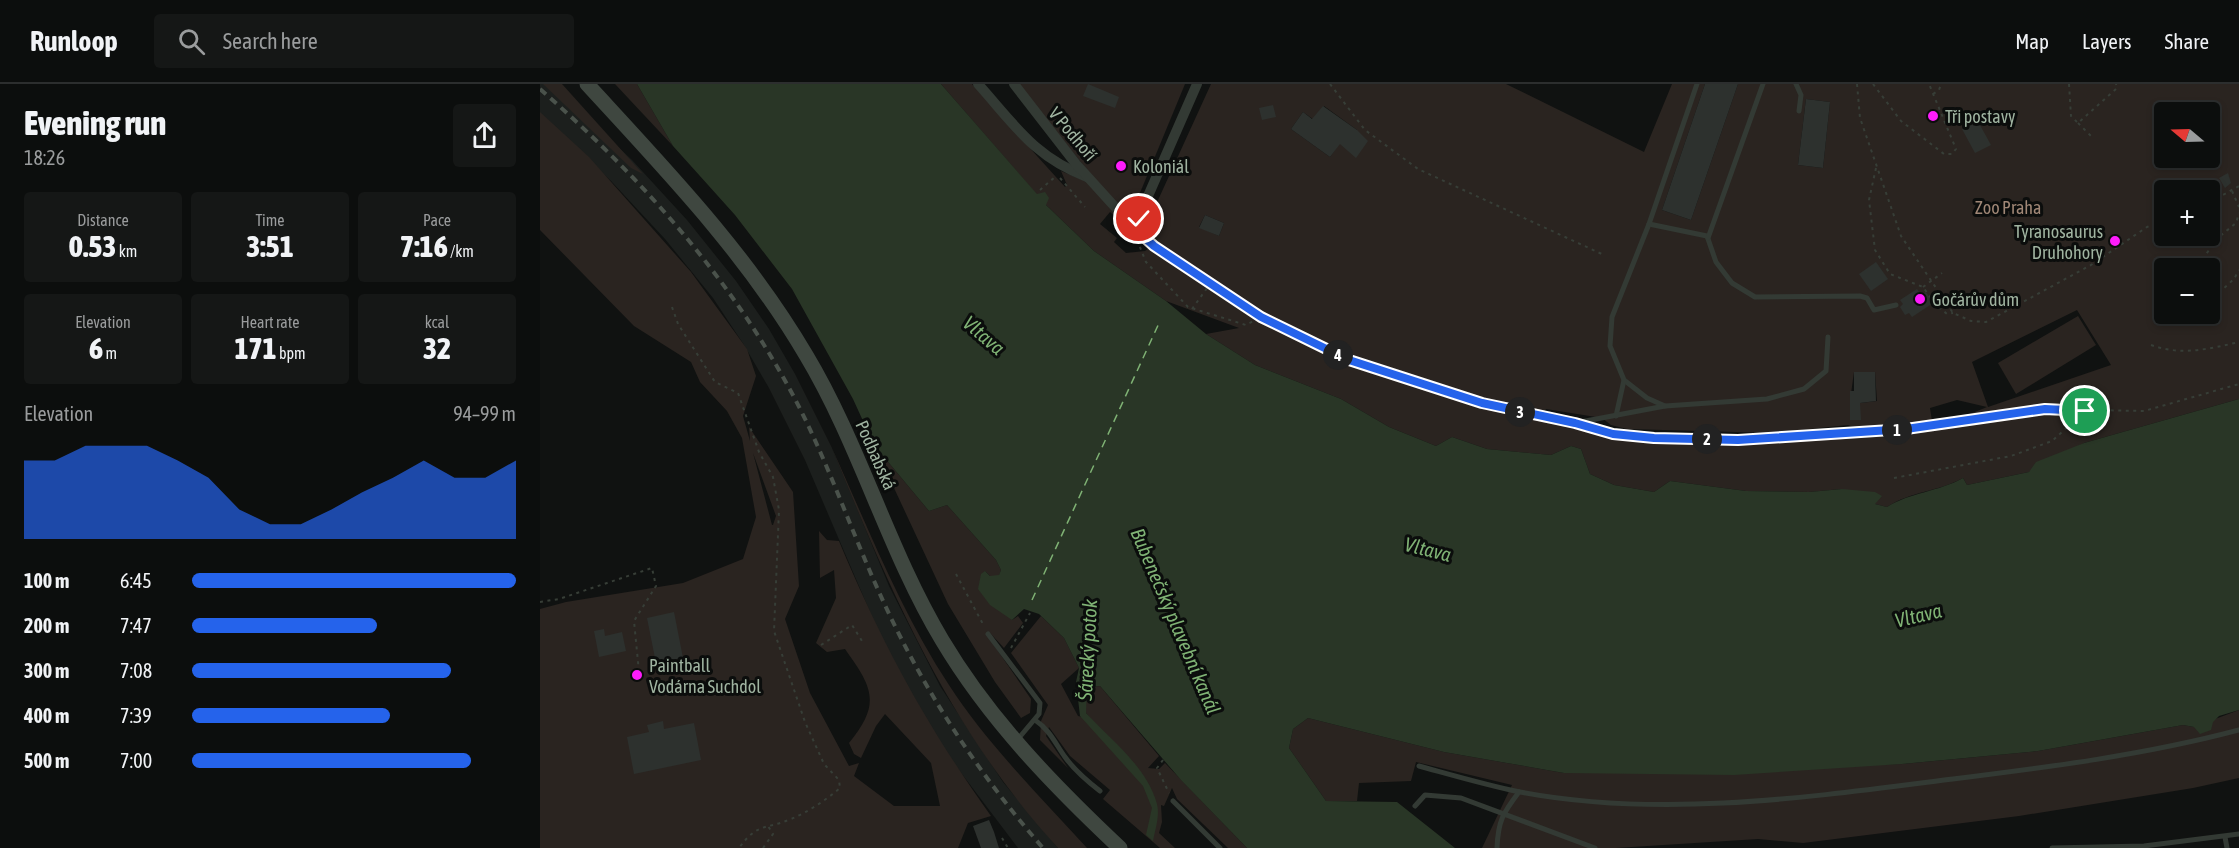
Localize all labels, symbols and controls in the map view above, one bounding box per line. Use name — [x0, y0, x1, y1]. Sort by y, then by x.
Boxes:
search box — [154, 14, 574, 68]
text: Runloop — [30, 25, 118, 57]
icon: search — [175, 25, 208, 58]
text: Search here — [223, 28, 318, 54]
text: Map — [2015, 29, 2049, 53]
text: Layers — [2082, 29, 2132, 53]
text: Share — [2165, 29, 2209, 53]
north arrow — [2154, 102, 2220, 168]
map controls — [2154, 102, 2220, 324]
street label: V Podhoří — [1045, 103, 1101, 165]
text: Evening run — [24, 104, 166, 142]
button: share — [453, 104, 516, 167]
place label: Tři postavy — [1945, 106, 2015, 127]
marker: Tři postavy — [1926, 109, 1940, 123]
text: 18:26 — [24, 146, 65, 169]
place label: Koloniál — [1133, 156, 1189, 177]
marker: Koloniál — [1114, 159, 1128, 173]
button: + — [2154, 180, 2220, 246]
pin — [1113, 193, 1164, 244]
park label: Zoo Praha — [1975, 197, 2041, 218]
icon: check — [1122, 202, 1155, 235]
text: Distance — [77, 211, 129, 229]
text: Time — [255, 211, 285, 229]
text: Pace — [423, 211, 451, 229]
place label: Tyranosaurus Druhohory — [2014, 221, 2103, 263]
text: 0.53 — [69, 229, 116, 263]
text: 3:51 — [246, 229, 294, 263]
text: 7:16 — [400, 229, 448, 263]
marker: Tyranosaurus Druhohory — [2108, 234, 2122, 248]
text: km — [116, 242, 137, 260]
text: /km — [448, 242, 474, 260]
button: − — [2154, 258, 2220, 324]
place label: Gočárův dům — [1932, 289, 2019, 310]
marker: Gočárův dům — [1913, 292, 1927, 306]
water label: Vltava — [959, 311, 1009, 359]
text: Elevation — [75, 313, 131, 331]
text: Heart rate — [241, 313, 299, 331]
text: kcal — [425, 313, 449, 331]
text: 6 — [89, 331, 103, 365]
text: 171 — [234, 331, 277, 365]
text: 32 — [423, 331, 451, 365]
pin: 4 — [1323, 340, 1353, 370]
text: m — [103, 344, 117, 362]
text: bpm — [277, 344, 306, 362]
text: 4 — [1334, 346, 1342, 364]
pin — [2059, 385, 2110, 436]
icon: arrive — [2068, 394, 2101, 427]
pin: 3 — [1505, 397, 1535, 427]
text: Elevation — [24, 402, 93, 425]
text: 94–99 m — [453, 402, 516, 425]
text: 3 — [1516, 403, 1524, 421]
pin: 1 — [1882, 415, 1912, 445]
street label: Podbabská — [851, 417, 901, 493]
text: 1 — [1893, 421, 1901, 439]
pin: 2 — [1692, 424, 1722, 454]
text: 2 — [1703, 430, 1711, 448]
water label: Bubenečský plavební kanál — [1126, 525, 1226, 717]
water label: Vltava — [1402, 532, 1454, 566]
text: 100 m — [24, 569, 69, 592]
text: 6:45 — [120, 569, 152, 592]
water label: Vltava — [1892, 598, 1944, 632]
water label: Šárecký potok — [1073, 599, 1101, 702]
text: 200 m — [24, 614, 69, 637]
text: 7:47 — [120, 614, 152, 637]
place label: Paintball Vodárna Suchdol — [649, 655, 761, 697]
text: 300 m — [24, 659, 69, 682]
text: 7:08 — [120, 659, 152, 682]
marker: Paintball Vodárna Suchdol — [630, 668, 644, 682]
text: 400 m — [24, 704, 69, 727]
text: 7:39 — [120, 704, 152, 727]
text: 500 m — [24, 749, 69, 772]
text: 7:00 — [120, 749, 152, 772]

